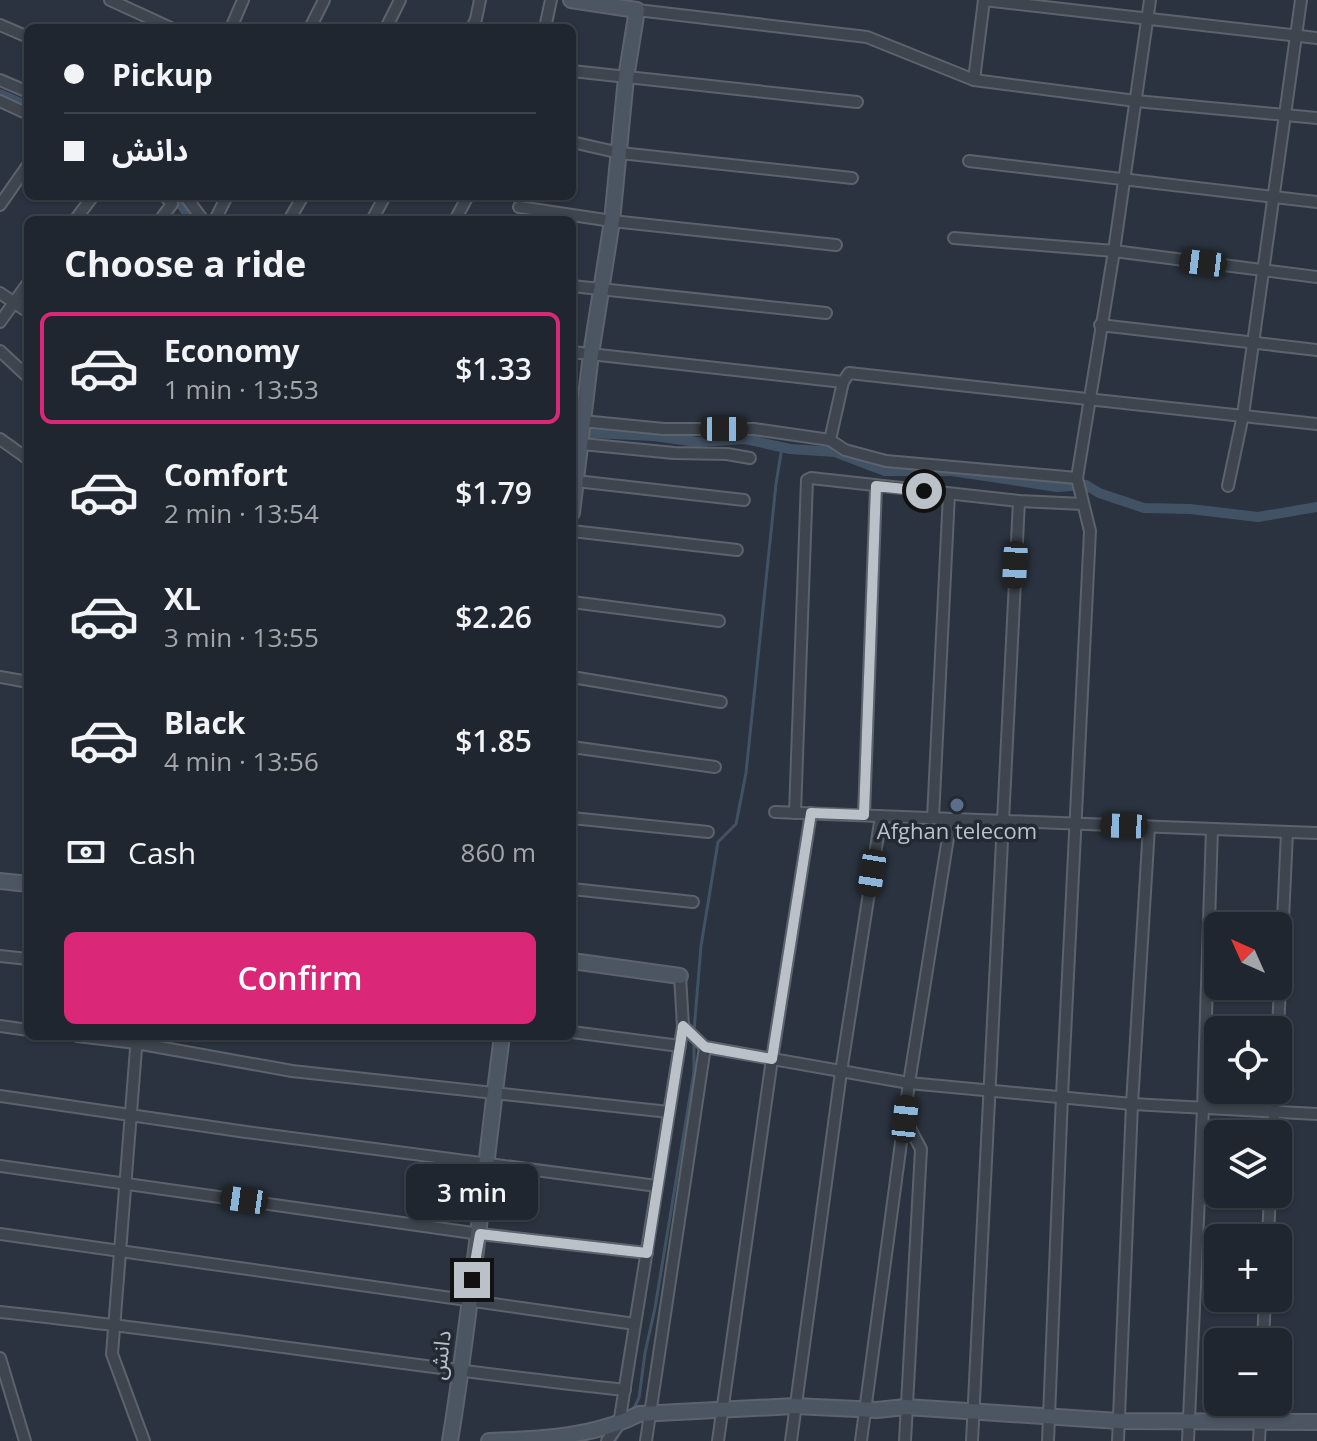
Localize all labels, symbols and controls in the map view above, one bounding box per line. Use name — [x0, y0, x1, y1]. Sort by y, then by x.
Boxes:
text: Pickup — [112, 54, 213, 95]
text: دانش — [112, 129, 188, 170]
text: Choose a ride — [64, 239, 306, 288]
car — [1178, 248, 1228, 278]
text: Economy — [164, 330, 300, 371]
icon: car — [68, 332, 140, 404]
text: $1.33 — [455, 348, 532, 389]
text: 1 min · 13:53 — [164, 371, 319, 407]
car — [700, 417, 748, 441]
text: Comfort — [164, 454, 288, 495]
icon: car — [68, 456, 140, 528]
text: $1.79 — [455, 472, 532, 513]
route start — [906, 473, 942, 509]
text: 2 min · 13:54 — [164, 495, 319, 531]
car — [1002, 540, 1028, 590]
text: XL — [164, 578, 201, 619]
icon: car — [68, 580, 140, 652]
text: $2.26 — [455, 596, 532, 637]
text: 3 min · 13:55 — [164, 619, 319, 655]
text: Black — [164, 702, 245, 743]
icon: car — [68, 704, 140, 776]
text: $1.85 — [455, 720, 532, 761]
text: 4 min · 13:56 — [164, 743, 319, 779]
marker: Afghan telecom — [948, 796, 966, 814]
car — [1100, 813, 1148, 839]
place label: Afghan telecom — [877, 815, 1037, 845]
icon: cash — [64, 830, 108, 874]
text: Cash — [128, 832, 196, 873]
text: 860 m — [461, 834, 536, 870]
car — [856, 847, 888, 899]
north arrow — [1204, 912, 1292, 1000]
map controls — [1204, 912, 1292, 1416]
button: Confirm — [64, 932, 536, 1024]
button: locate — [1204, 1016, 1292, 1104]
car — [891, 1094, 919, 1144]
button: layers — [1204, 1120, 1292, 1208]
callout: 3 min — [406, 1164, 538, 1220]
text: 3 min — [437, 1174, 507, 1210]
car — [219, 1185, 269, 1215]
button: + — [1204, 1224, 1292, 1312]
route end — [454, 1262, 490, 1298]
street label: دانش — [421, 1328, 457, 1381]
button: − — [1204, 1328, 1292, 1416]

